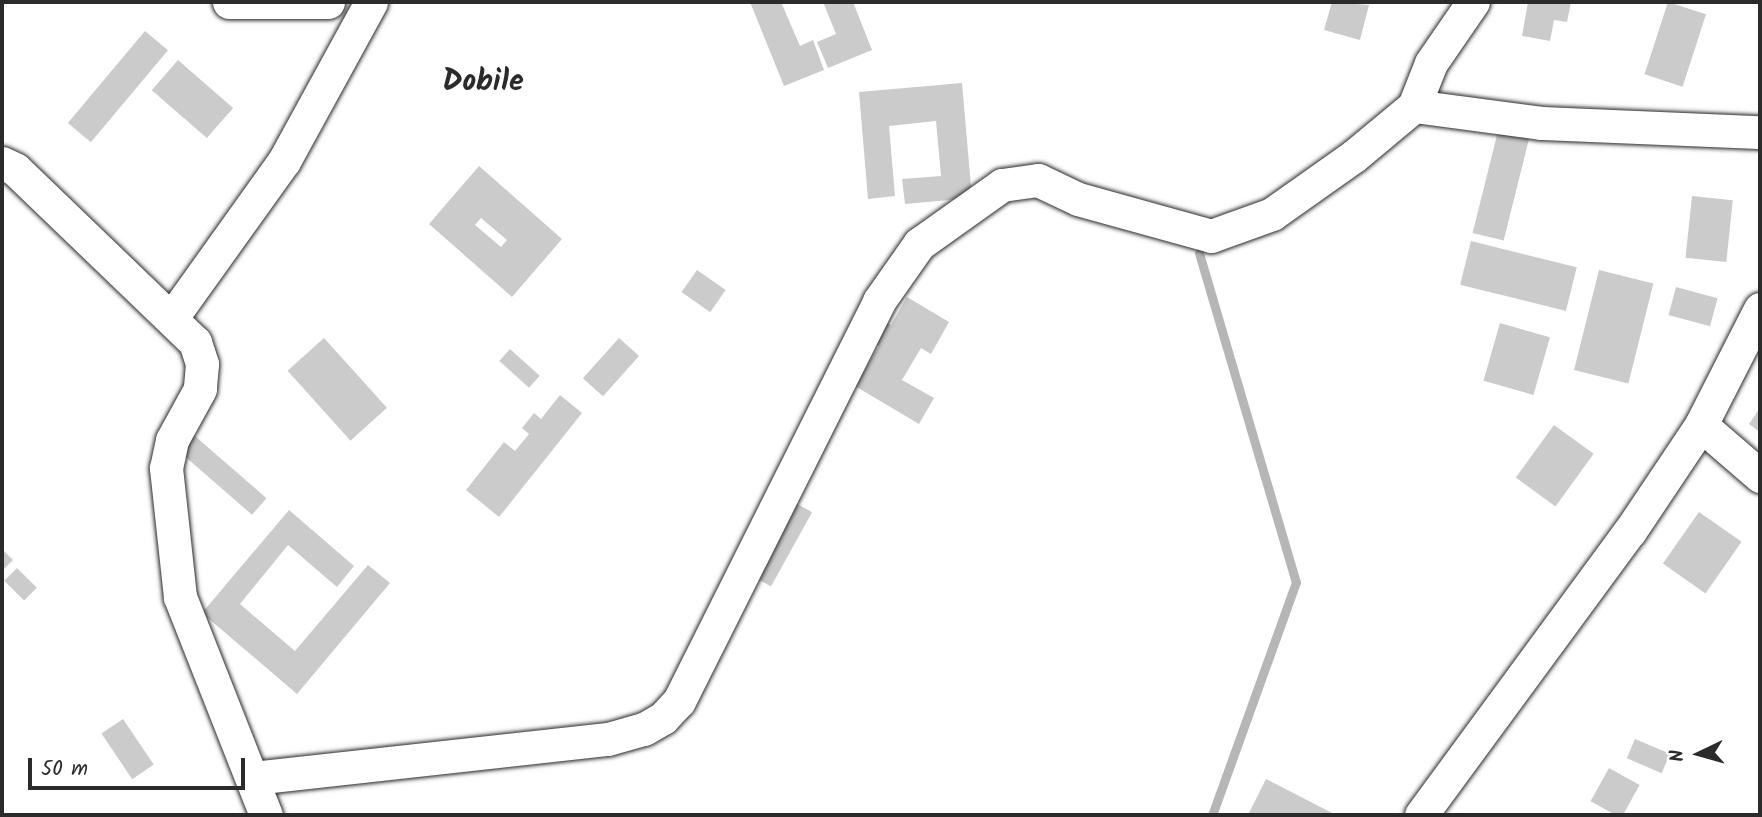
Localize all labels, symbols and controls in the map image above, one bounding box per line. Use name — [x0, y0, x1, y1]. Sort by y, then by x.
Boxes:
district label: Dobile — [442, 64, 524, 100]
north arrow — [1664, 719, 1734, 789]
scale bar — [32, 744, 248, 788]
text: N — [1663, 749, 1694, 763]
text: 50 m — [41, 753, 88, 786]

